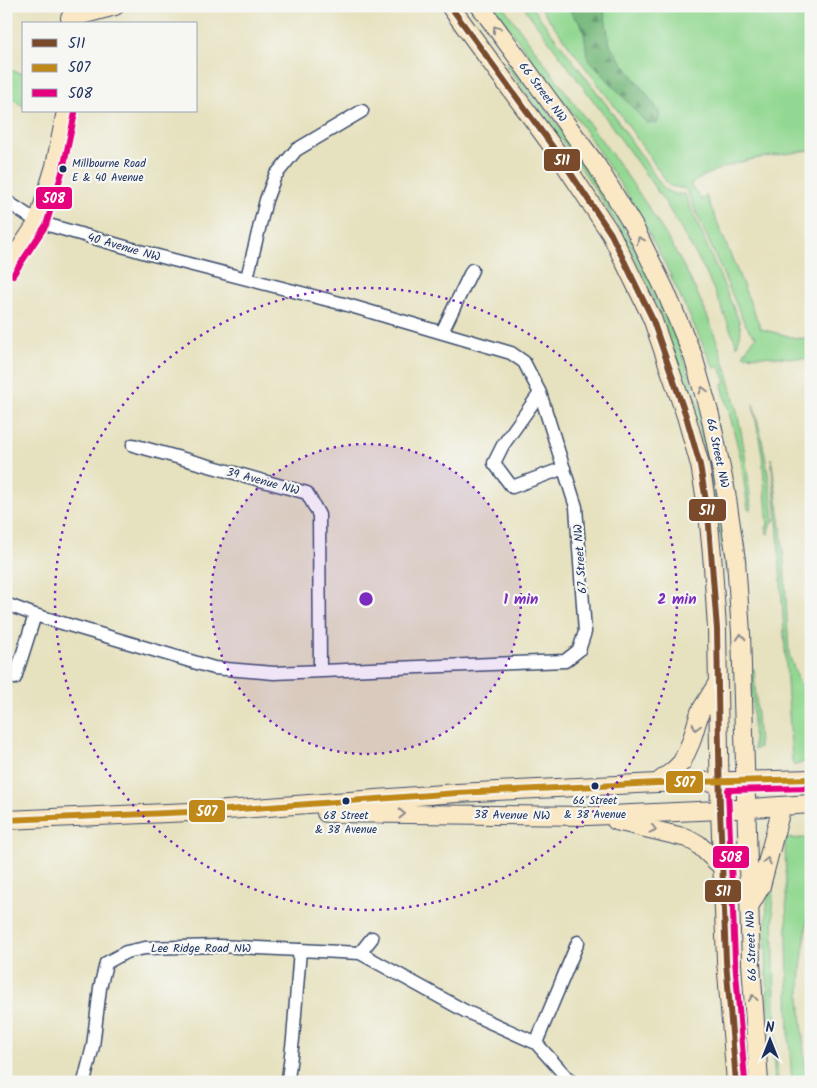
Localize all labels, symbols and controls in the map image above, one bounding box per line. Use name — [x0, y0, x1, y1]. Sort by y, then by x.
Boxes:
legend — [22, 22, 198, 112]
one-way arrow — [493, 25, 502, 35]
text: 511 — [68, 32, 86, 56]
text: 507 — [68, 56, 92, 80]
street label: 66 Street NW — [514, 58, 572, 126]
text: 508 — [68, 82, 94, 106]
line badge: 511 — [543, 148, 581, 172]
text: 511 — [553, 150, 571, 172]
place label: Millbourne Road E & 40 Avenue — [72, 155, 146, 187]
marker: Millbourne Road E & 40 Avenue — [58, 164, 68, 174]
line badge: 508 — [35, 186, 73, 210]
text: 508 — [42, 188, 66, 210]
street label: 40 Avenue NW — [85, 228, 163, 267]
one-way arrow — [637, 237, 647, 246]
one-way arrow — [698, 387, 708, 395]
street label: 66 Street NW — [701, 416, 734, 490]
street label: 39 Avenue NW — [224, 463, 302, 500]
line badge: 511 — [688, 498, 727, 522]
text: 511 — [698, 500, 716, 522]
street label: 67 Street NW — [569, 523, 592, 594]
text: 1 min — [504, 588, 538, 612]
text: 2 min — [657, 588, 697, 612]
centre of rings — [357, 590, 375, 608]
one-way arrow — [736, 632, 747, 640]
one-way arrow — [691, 722, 702, 731]
line badge: 507 — [665, 770, 704, 794]
text: 507 — [674, 772, 696, 794]
marker: 66 Street & 38 Avenue — [590, 781, 600, 791]
place label: 66 Street & 38 Avenue — [564, 792, 626, 824]
marker: 68 Street & 38 Avenue — [341, 796, 351, 806]
line badge: 507 — [188, 799, 226, 823]
text: 507 — [196, 801, 218, 823]
street label: 38 Avenue NW — [474, 805, 550, 826]
place label: 68 Street & 38 Avenue — [315, 807, 377, 839]
one-way arrow — [398, 809, 406, 819]
one-way arrow — [649, 823, 658, 834]
line badge: 508 — [712, 845, 750, 869]
text: 508 — [719, 847, 743, 869]
one-way arrow — [761, 856, 772, 865]
line badge: 511 — [704, 879, 742, 903]
text: 511 — [714, 881, 732, 903]
street label: 66 Street NW — [741, 910, 762, 982]
street label: Lee Ridge Road NW — [151, 939, 251, 958]
one-way arrow — [748, 994, 759, 1002]
north arrow — [744, 1016, 794, 1066]
text: N — [766, 1017, 775, 1039]

